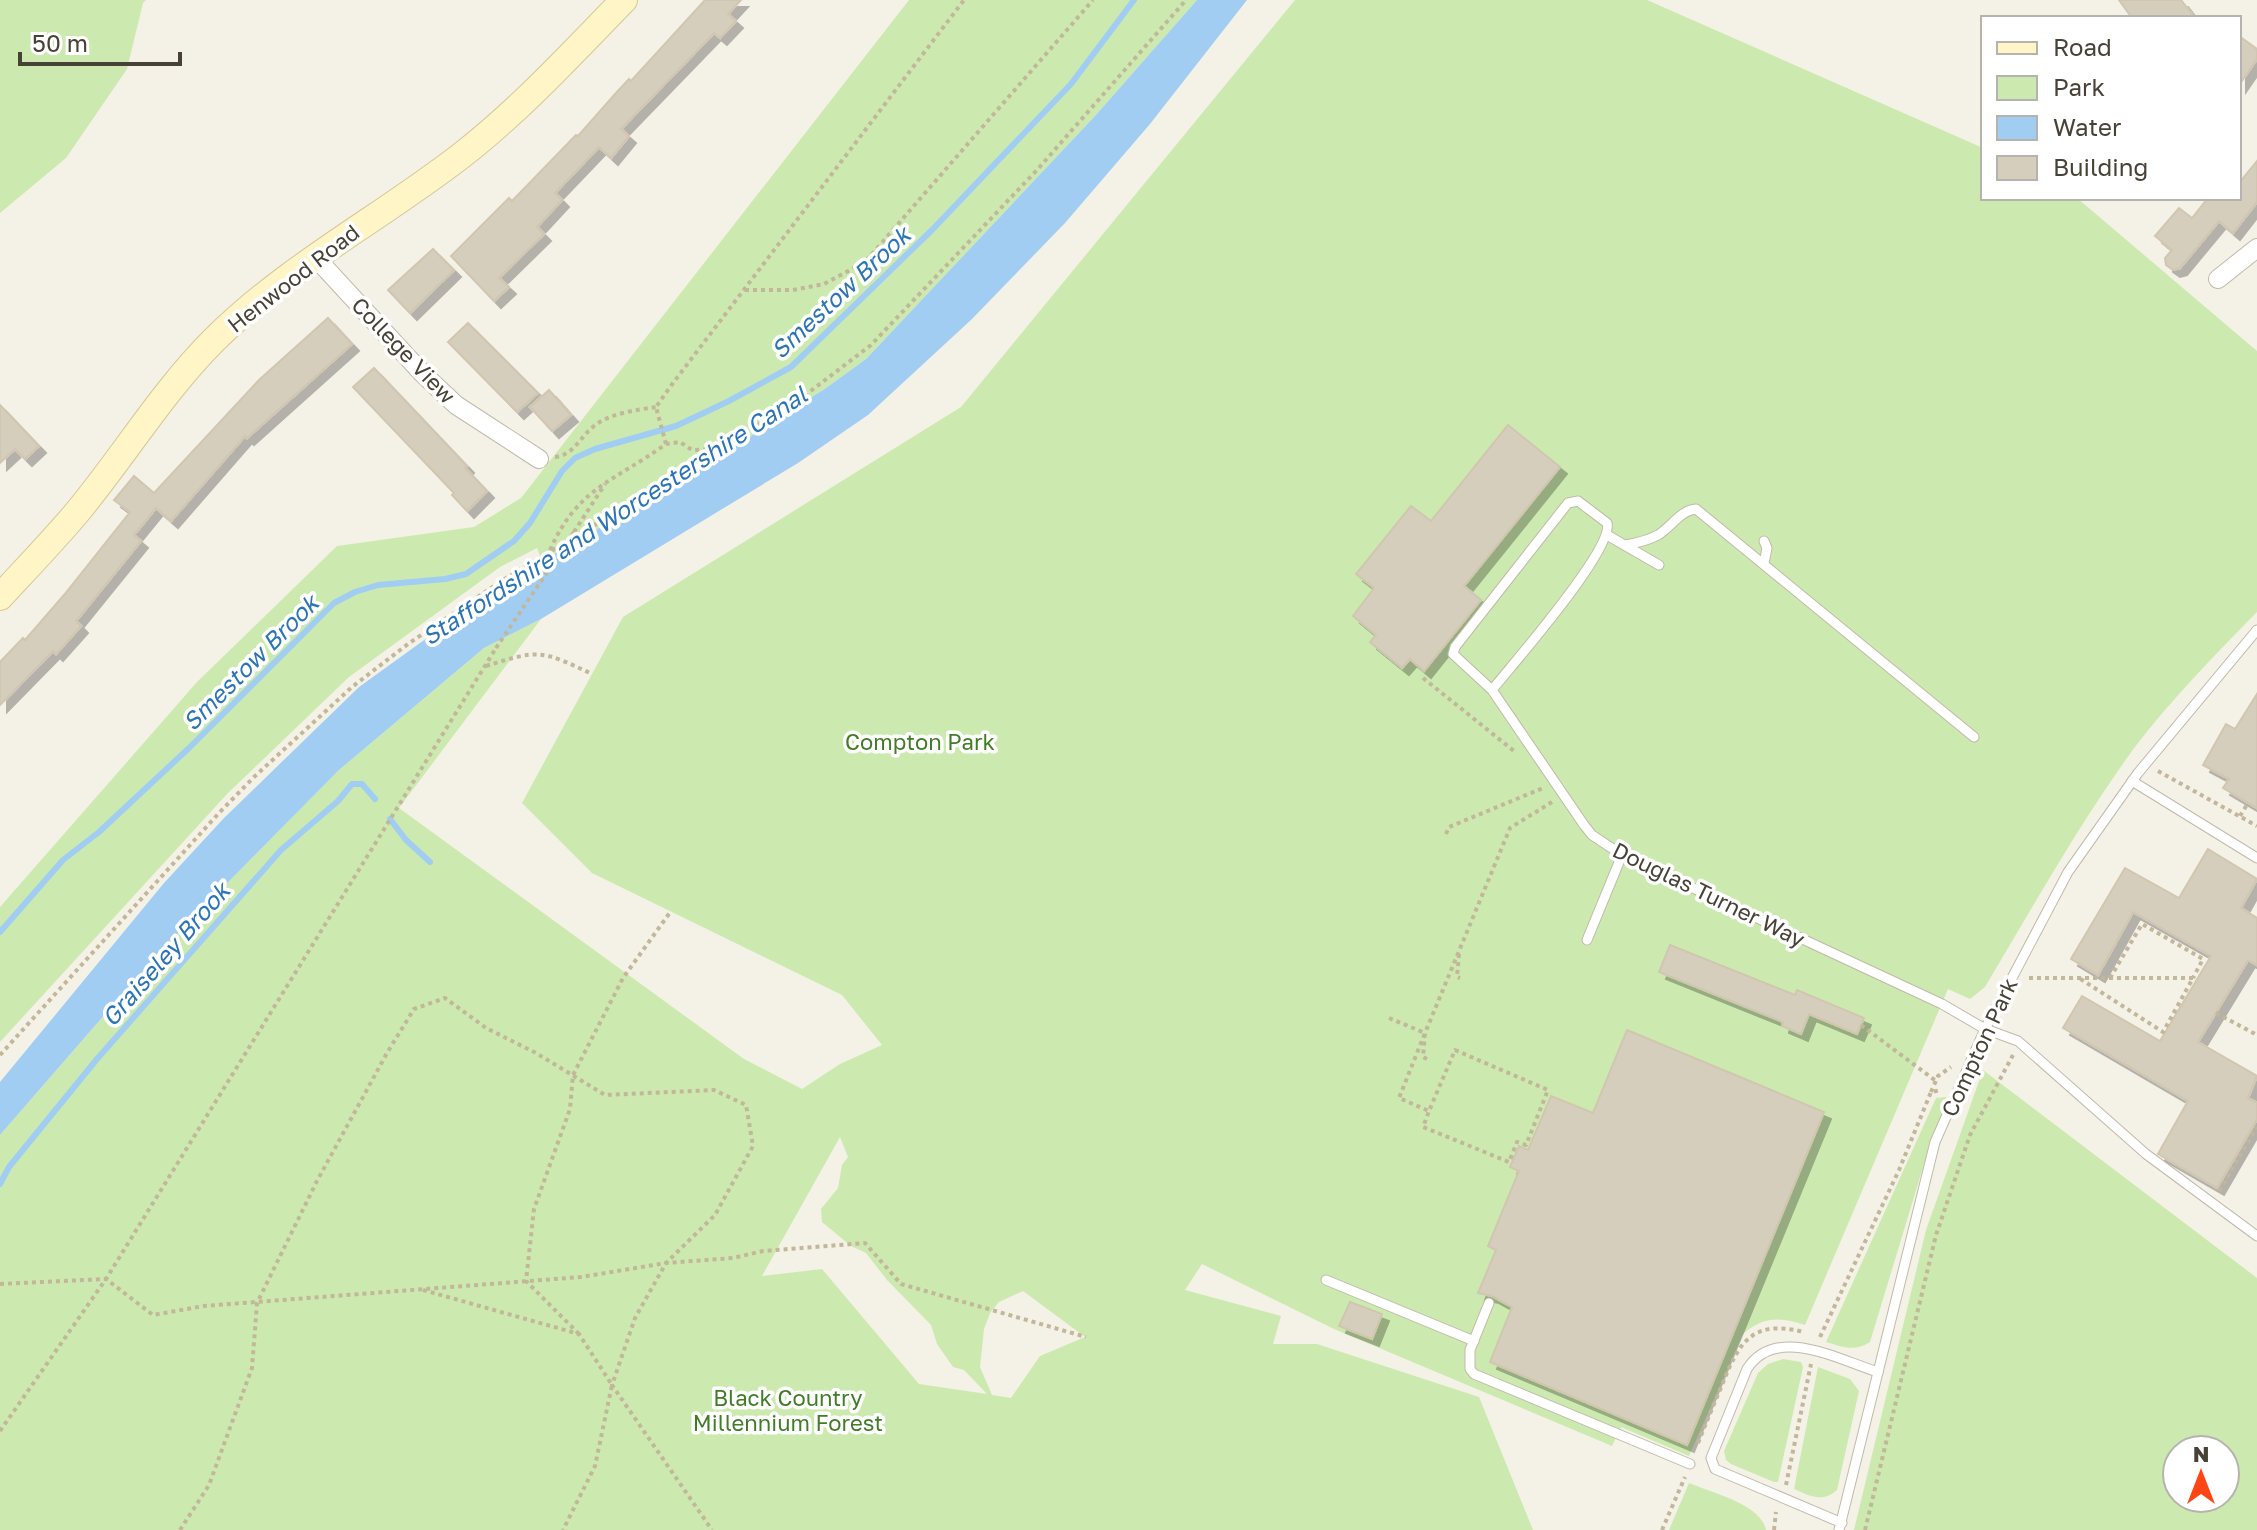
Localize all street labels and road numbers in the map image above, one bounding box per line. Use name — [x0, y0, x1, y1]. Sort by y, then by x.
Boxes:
street label: Henwood Road — [222, 218, 364, 338]
street label: College View — [347, 291, 462, 409]
street label: Douglas Turner Way — [1608, 836, 1810, 952]
street label: Compton Park — [1935, 973, 2023, 1121]

